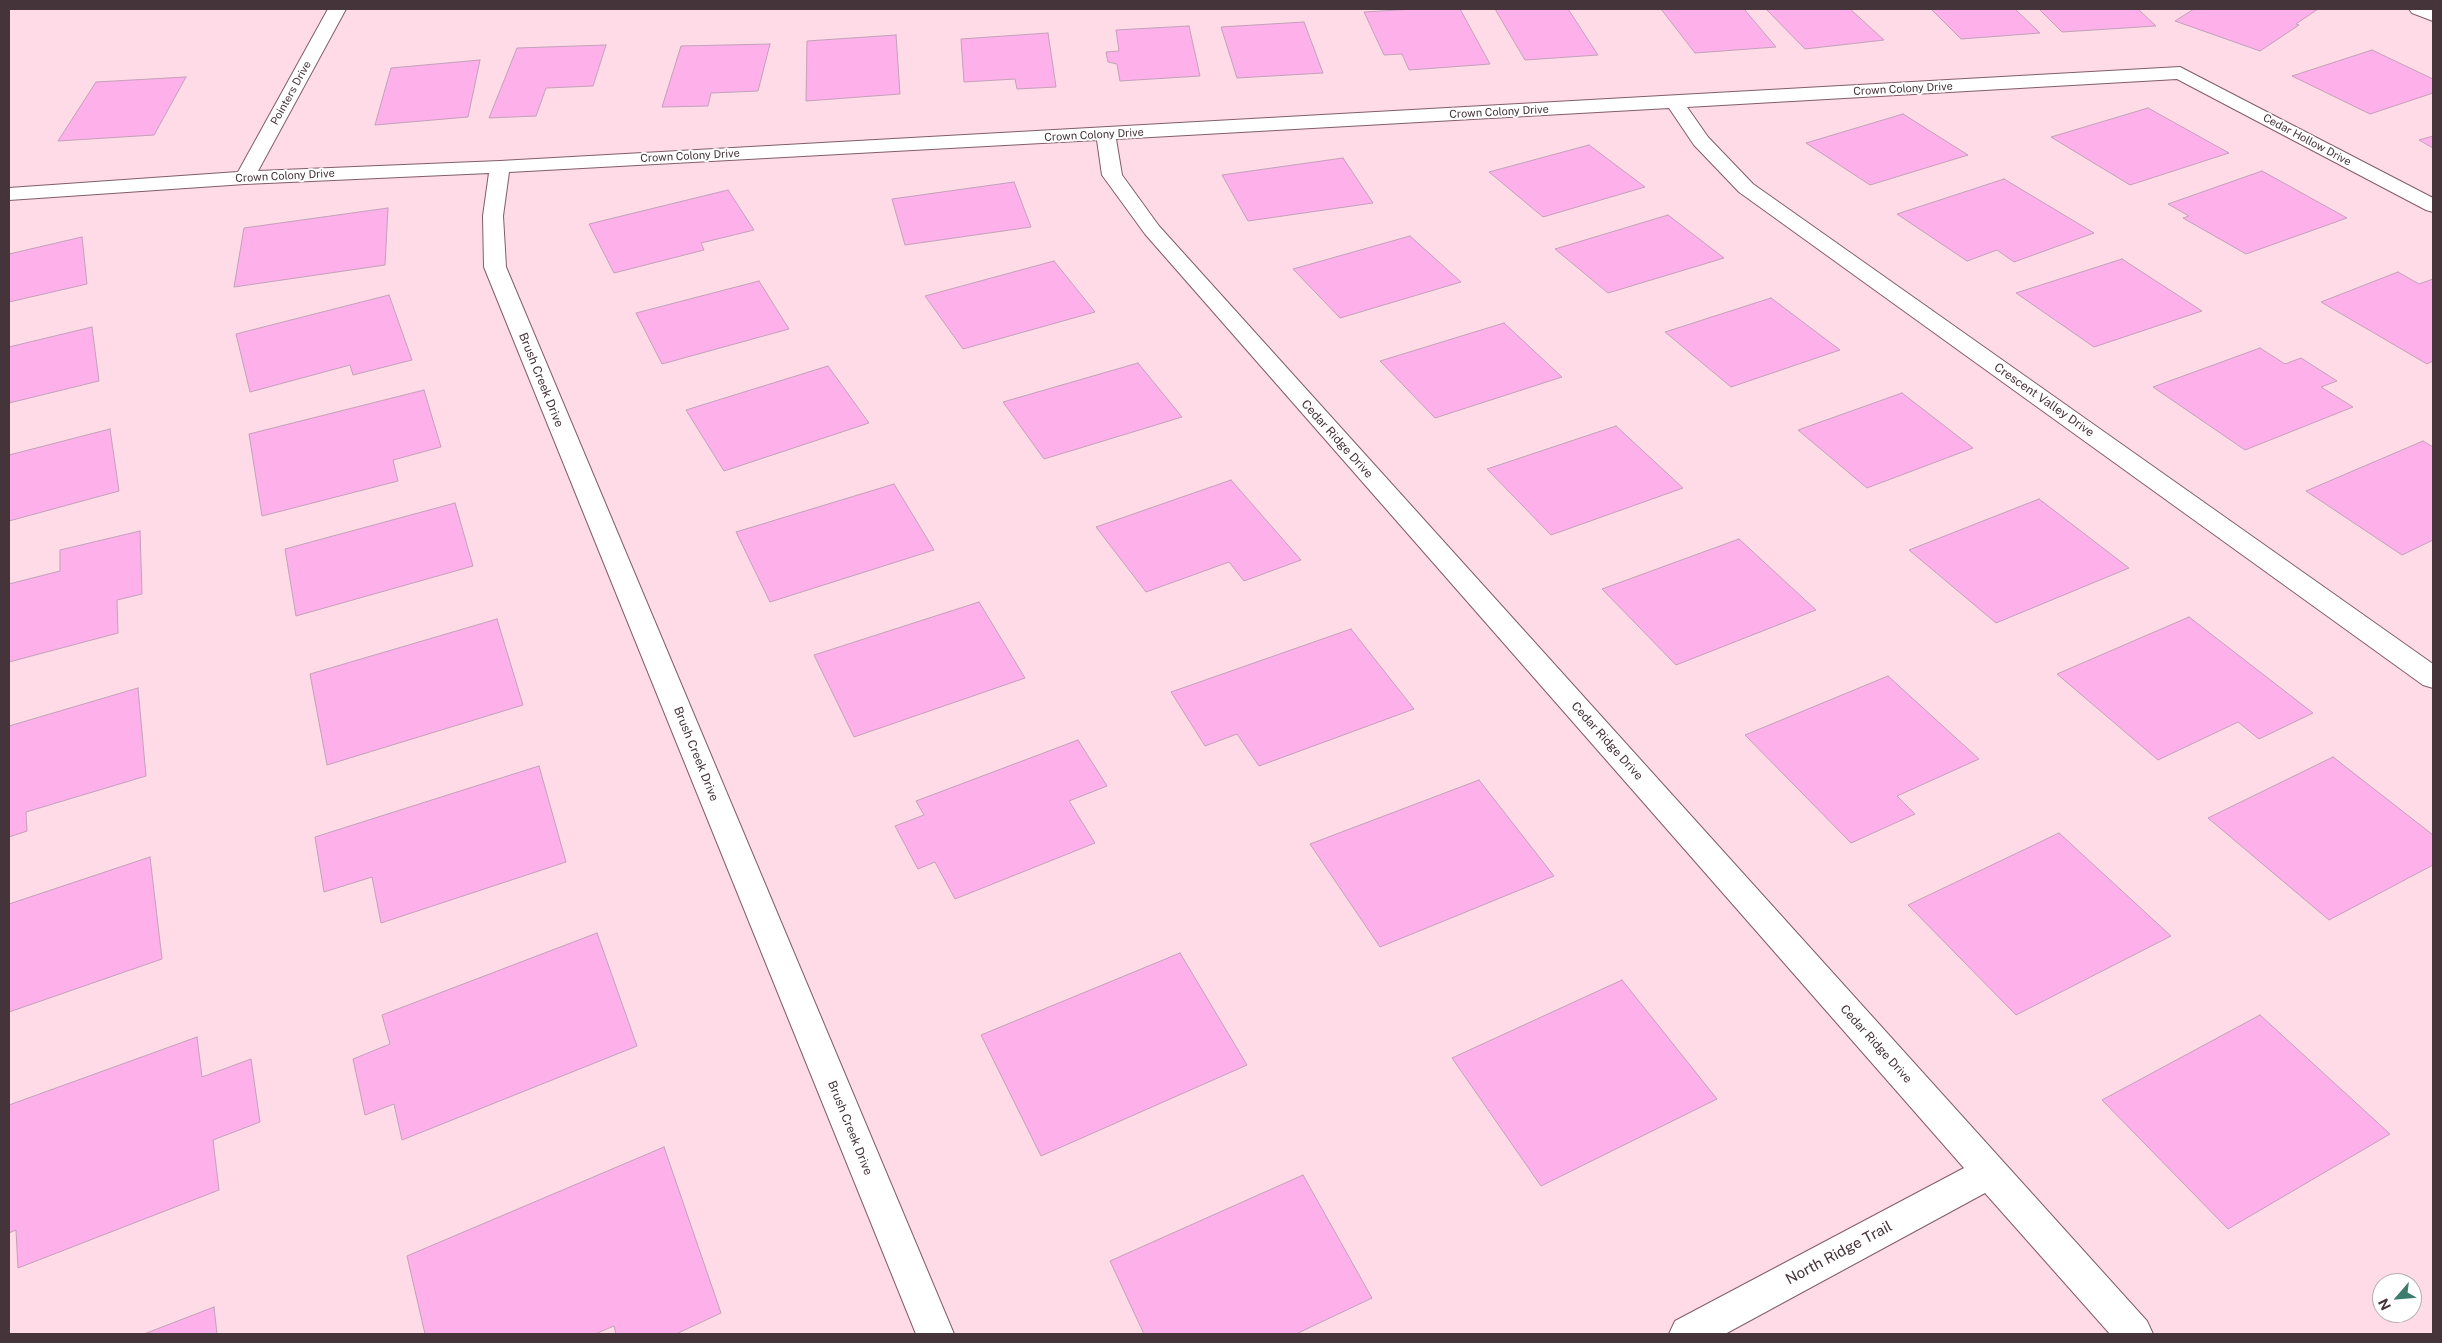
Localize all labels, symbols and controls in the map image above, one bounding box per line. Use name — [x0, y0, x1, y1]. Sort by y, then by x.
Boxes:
street label: Pointers Drive — [268, 59, 314, 127]
street label: Crown Colony Drive — [1853, 80, 1953, 98]
street label: Crown Colony Drive — [1449, 103, 1549, 121]
street label: Cedar Hollow Drive — [2261, 111, 2353, 169]
street label: Crown Colony Drive — [1044, 126, 1144, 144]
street label: Crown Colony Drive — [640, 147, 740, 165]
street label: Crown Colony Drive — [235, 167, 335, 185]
street label: Brush Creek Drive — [516, 331, 566, 429]
street label: Crescent Valley Drive — [1991, 360, 2097, 440]
street label: Cedar Ridge Drive — [1298, 397, 1376, 481]
street label: Cedar Ridge Drive — [1568, 699, 1646, 783]
street label: Brush Creek Drive — [671, 705, 721, 803]
street label: Cedar Ridge Drive — [1837, 1002, 1915, 1086]
street label: Brush Creek Drive — [825, 1079, 875, 1177]
street label: North Ridge Trail — [1783, 1217, 1895, 1289]
north arrow — [2372, 1273, 2422, 1323]
text: N — [2375, 1296, 2394, 1313]

